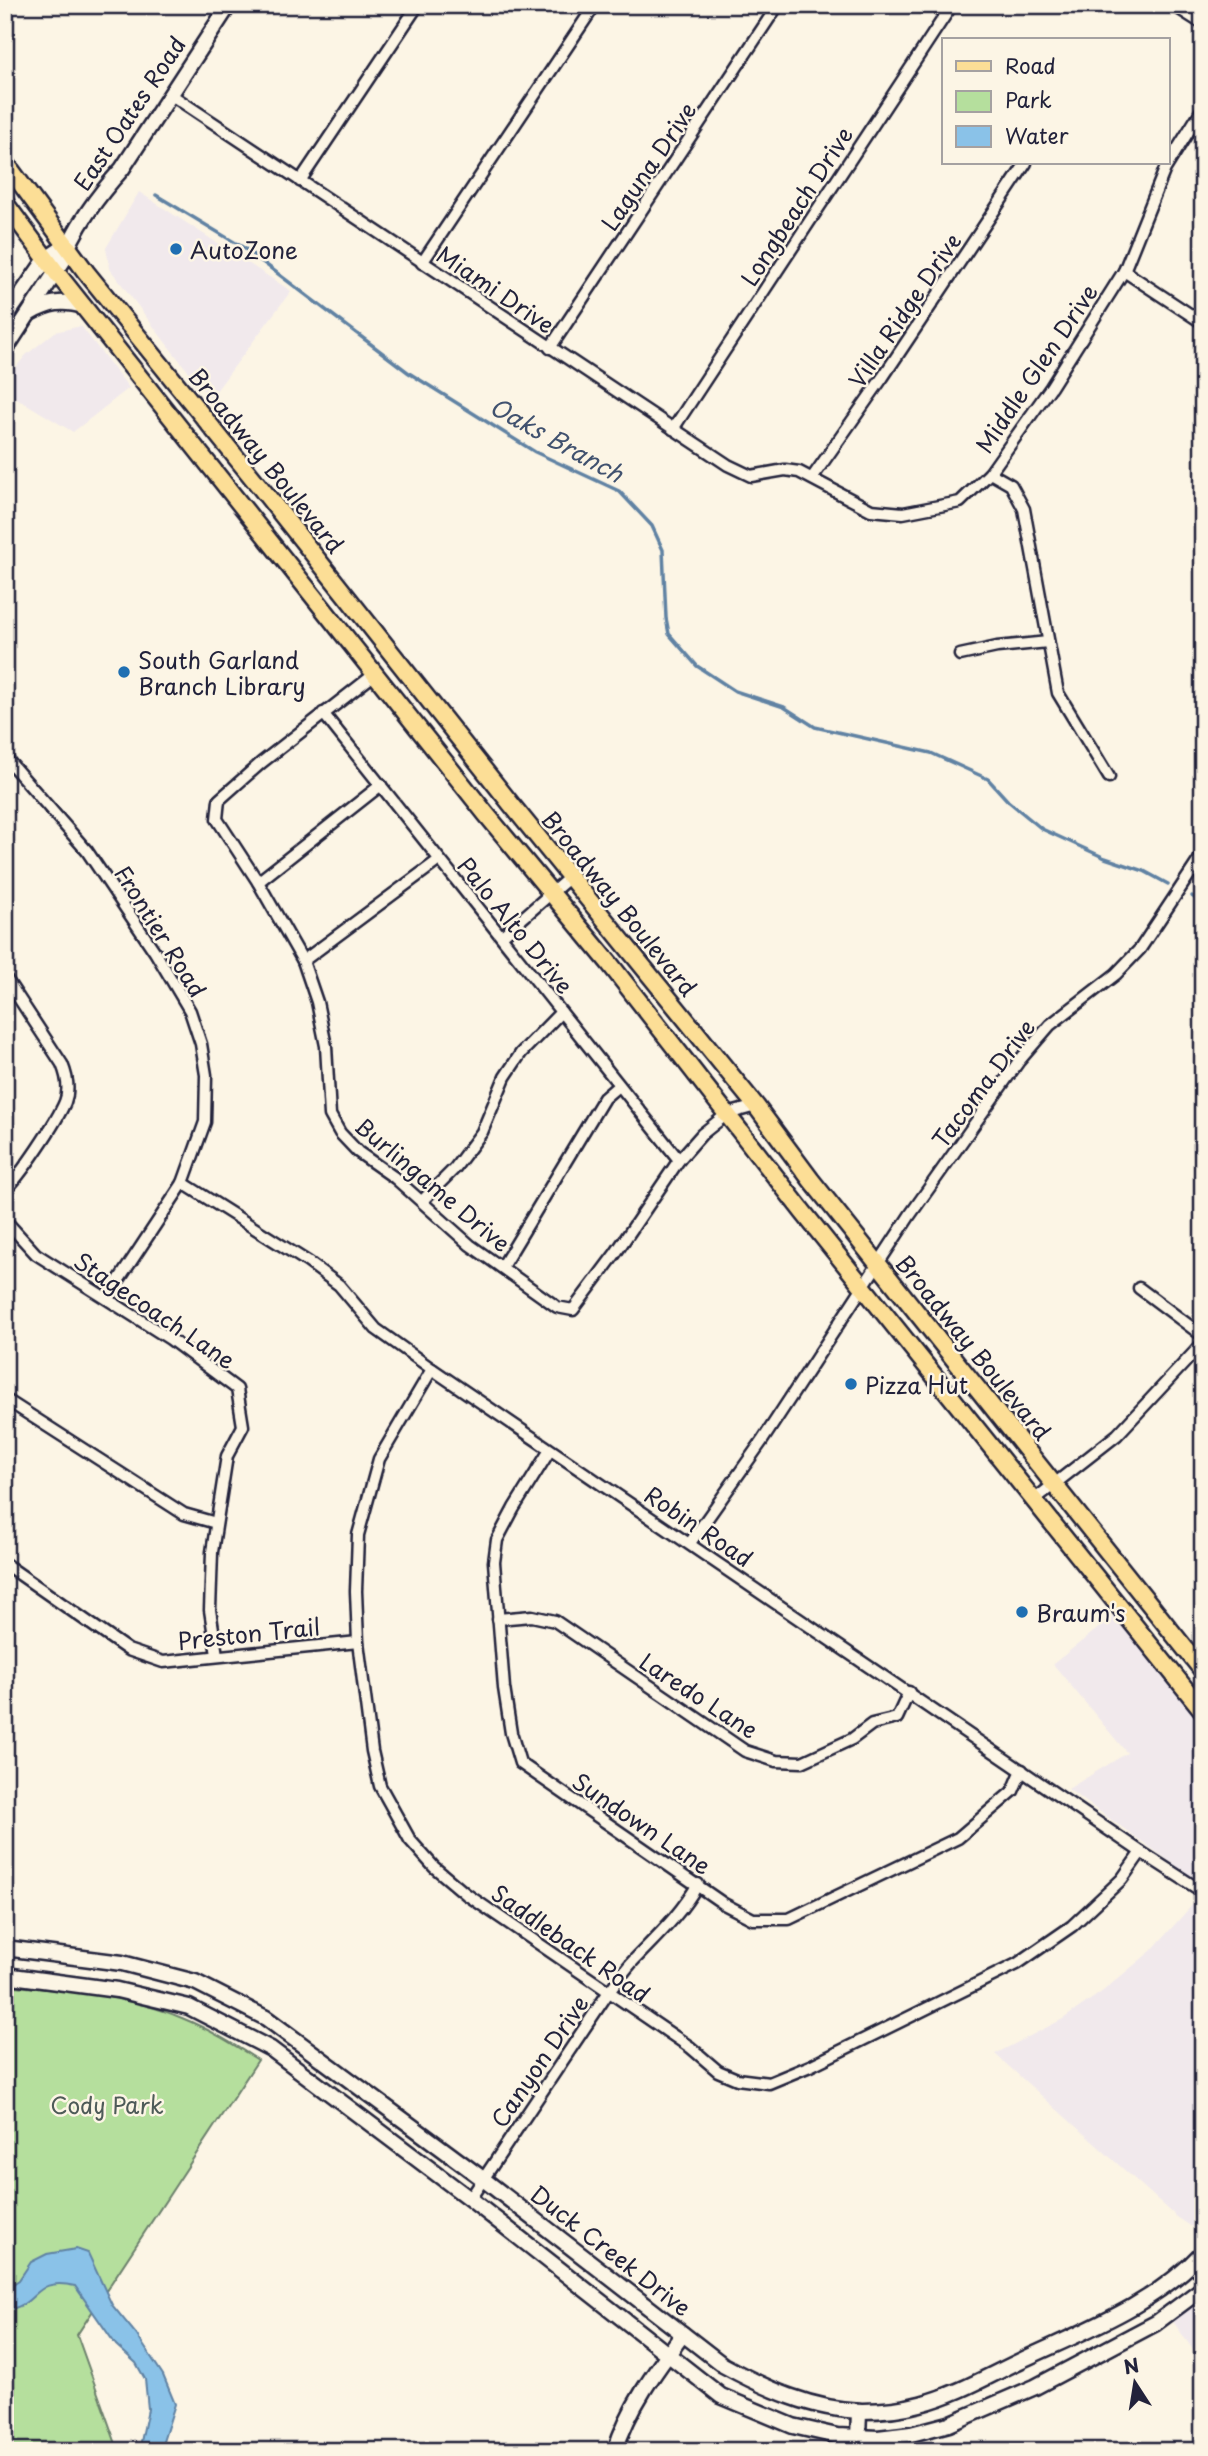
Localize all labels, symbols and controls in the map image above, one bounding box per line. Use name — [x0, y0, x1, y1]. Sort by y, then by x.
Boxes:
street label: East Oates Road — [64, 29, 194, 197]
legend — [942, 38, 1170, 164]
text: Road — [1005, 49, 1056, 81]
text: Park — [1005, 83, 1052, 115]
street label: Laguna Drive — [592, 95, 704, 237]
street label: Longbeach Drive — [731, 119, 861, 293]
text: Water — [1005, 119, 1069, 151]
street label: Villa Ridge Drive — [839, 225, 969, 395]
place label: AutoZone — [190, 232, 298, 267]
street label: Miami Drive — [430, 237, 562, 341]
marker: AutoZone — [168, 241, 184, 257]
street label: Middle Glen Drive — [966, 276, 1106, 460]
street label: Broadway Boulevard — [181, 360, 353, 560]
water label: Oaks Branch — [484, 387, 631, 491]
place label: South Garland Branch Library — [138, 642, 306, 703]
marker: South Garland Branch Library — [116, 664, 132, 680]
street label: Broadway Boulevard — [534, 803, 706, 1003]
street label: Palo Alto Drive — [450, 849, 582, 1001]
street label: Frontier Road — [106, 858, 216, 1004]
street label: Tacoma Drive — [923, 1011, 1043, 1155]
street label: Burlingame Drive — [348, 1108, 518, 1260]
street label: Stagecoach Lane — [67, 1243, 243, 1377]
street label: Broadway Boulevard — [888, 1247, 1060, 1447]
place label: Pizza Hut — [865, 1367, 968, 1402]
marker: Pizza Hut — [843, 1376, 859, 1392]
street label: Robin Road — [638, 1477, 760, 1575]
place label: Braum's — [1036, 1595, 1125, 1630]
marker: Braum's — [1014, 1604, 1030, 1620]
street label: Preston Trail — [176, 1608, 322, 1658]
street label: Laredo Lane — [633, 1644, 765, 1746]
street label: Sundown Lane — [565, 1763, 719, 1883]
street label: Saddleback Road — [485, 1875, 657, 2011]
street label: Canyon Drive — [482, 1988, 596, 2134]
park label: Cody Park — [50, 2087, 164, 2122]
street label: Duck Creek Drive — [523, 2176, 699, 2324]
north arrow — [1100, 2348, 1170, 2418]
text: N — [1121, 2350, 1142, 2381]

